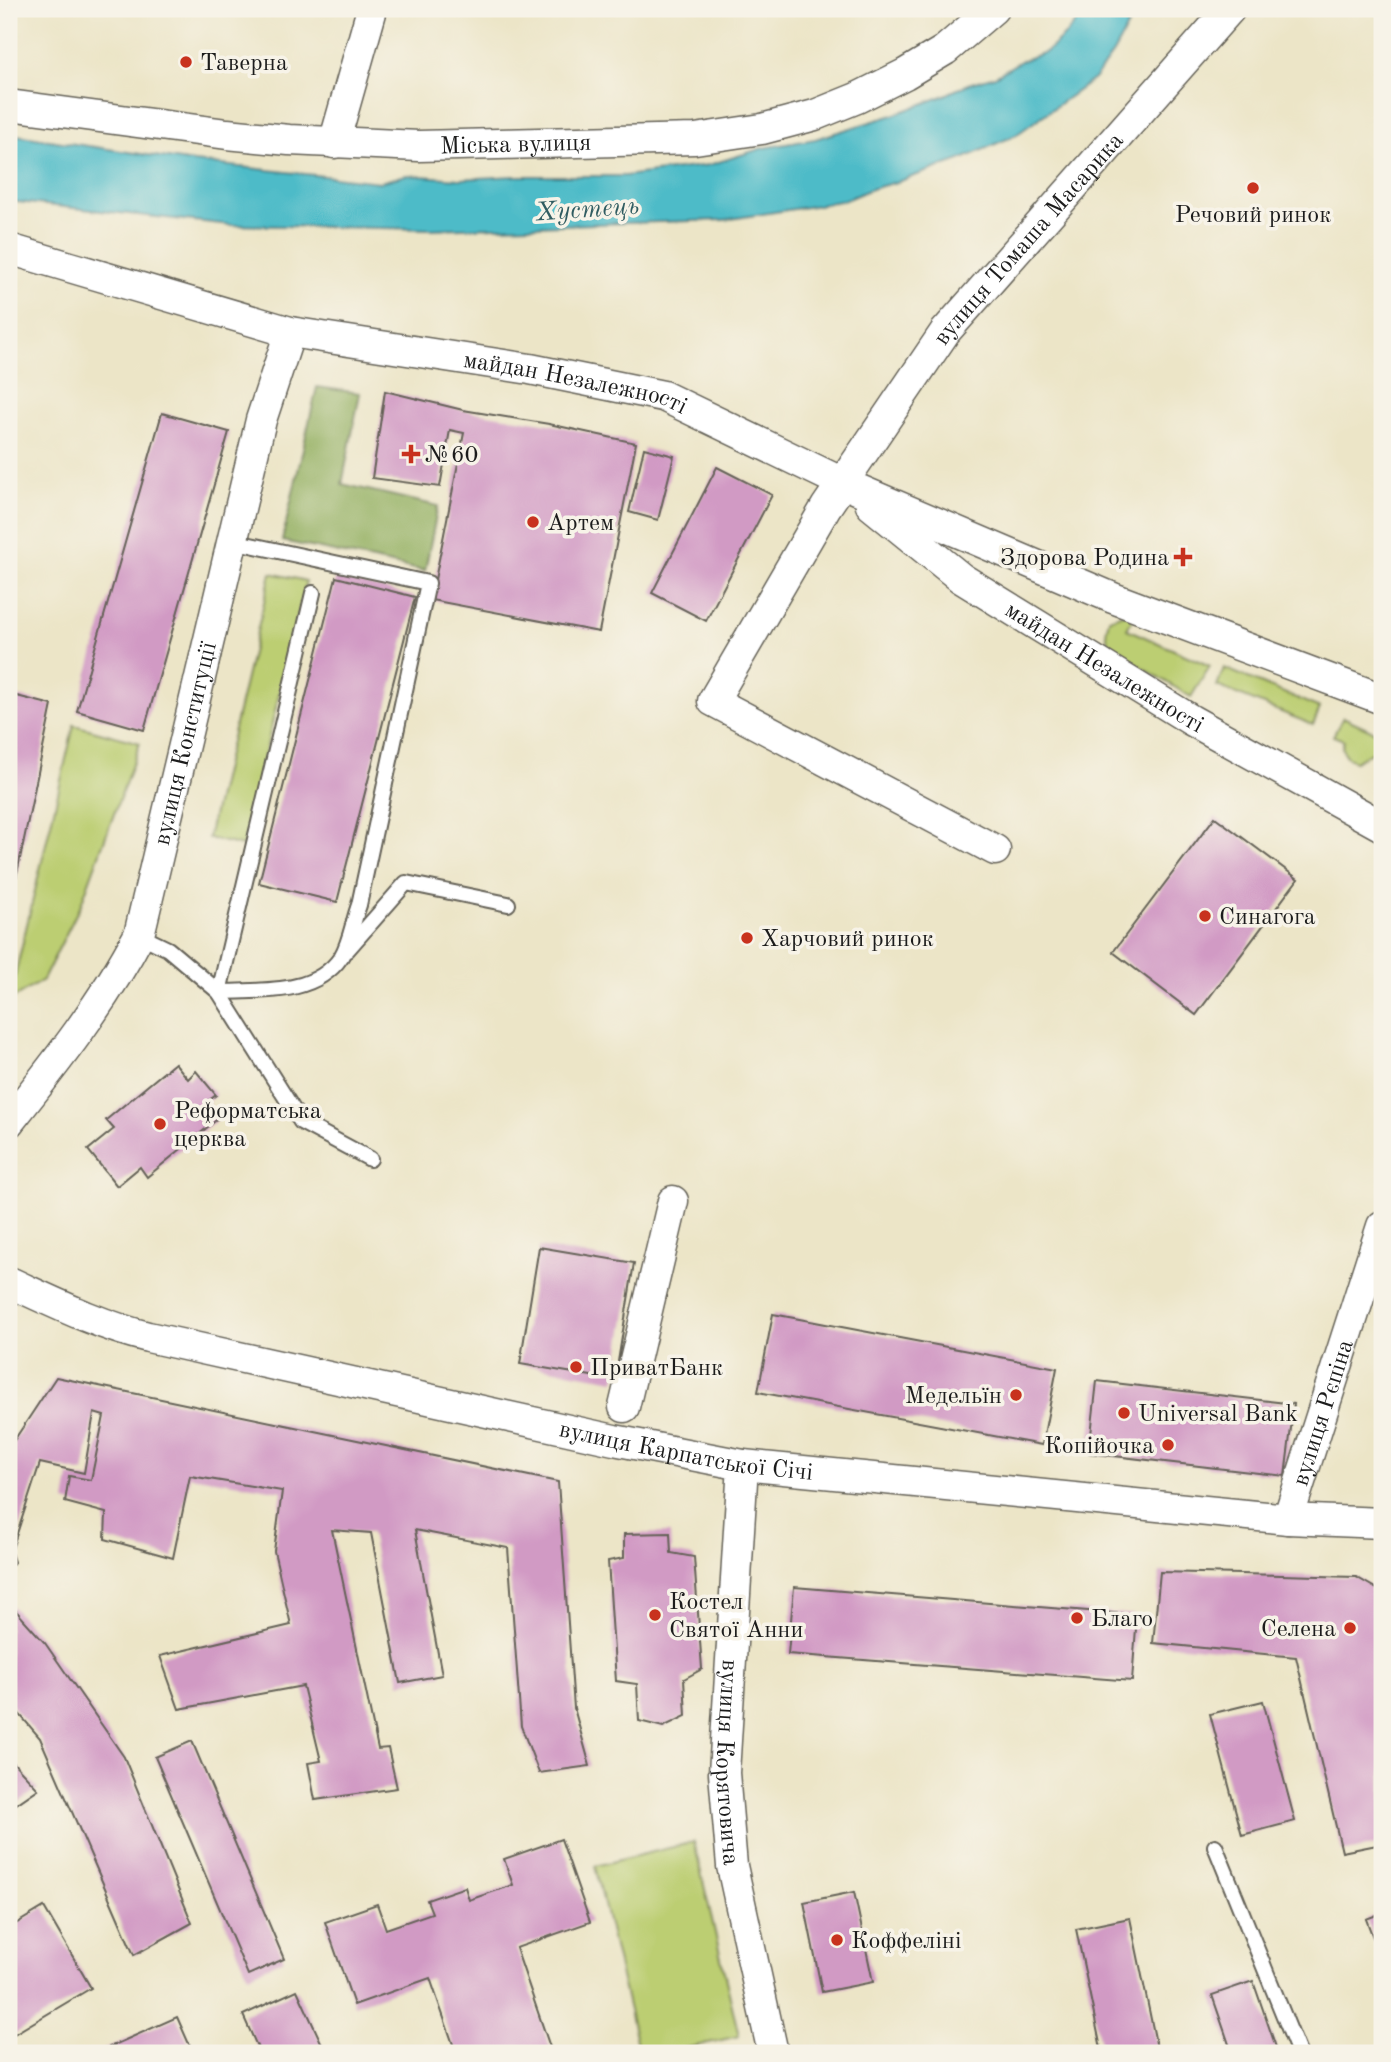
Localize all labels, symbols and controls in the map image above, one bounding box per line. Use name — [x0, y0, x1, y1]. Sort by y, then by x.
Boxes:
place label: Таверна — [200, 52, 288, 76]
marker: Таверна — [178, 54, 194, 70]
street label: вулиця Томаша Масарика — [930, 129, 1129, 350]
street label: Міська вулиця — [440, 132, 592, 159]
marker: Речовий ринок — [1245, 180, 1261, 196]
water label: Хустець — [534, 193, 640, 227]
place label: Речовий ринок — [1175, 204, 1331, 228]
street label: майдан Незалежності — [462, 349, 690, 420]
place label: №60 — [425, 444, 478, 468]
marker: №60 — [403, 446, 419, 462]
place label: Артем — [547, 512, 614, 536]
marker: Артем — [525, 514, 541, 530]
place label: Здорова Родина — [1000, 547, 1169, 571]
marker: Здорова Родина — [1175, 549, 1191, 565]
street label: майдан Незалежності — [1000, 598, 1207, 738]
street label: вулиця Конституції — [151, 640, 222, 848]
place label: Синагога — [1219, 906, 1316, 930]
marker: Синагога — [1197, 908, 1213, 924]
place label: Харчовий ринок — [761, 928, 934, 952]
marker: Харчовий ринок — [739, 930, 755, 946]
place label: Реформатська церква — [174, 1100, 322, 1152]
marker: Реформатська церква — [152, 1116, 168, 1132]
street label: вулиця Рєпіна — [1289, 1337, 1359, 1489]
place label: ПриватБанк — [590, 1357, 723, 1381]
marker: ПриватБанк — [568, 1359, 584, 1375]
place label: Медельїн — [905, 1385, 1002, 1409]
marker: Медельїн — [1008, 1387, 1024, 1403]
place label: Universal Bank — [1138, 1403, 1298, 1427]
marker: Universal Bank — [1116, 1405, 1132, 1421]
street label: вулиця Карпатської Січі — [557, 1418, 814, 1486]
place label: Копійочка — [1044, 1435, 1154, 1459]
marker: Копійочка — [1160, 1437, 1176, 1453]
place label: Костел Святої Анни — [669, 1591, 803, 1643]
marker: Костел Святої Анни — [647, 1607, 663, 1623]
place label: Благо — [1091, 1608, 1153, 1632]
marker: Благо — [1069, 1610, 1085, 1626]
place label: Селена — [1261, 1618, 1336, 1642]
marker: Селена — [1342, 1620, 1358, 1636]
street label: вулиця Корятовича — [710, 1659, 742, 1867]
place label: Коффеліні — [851, 1930, 962, 1954]
marker: Коффеліні — [829, 1932, 845, 1948]

